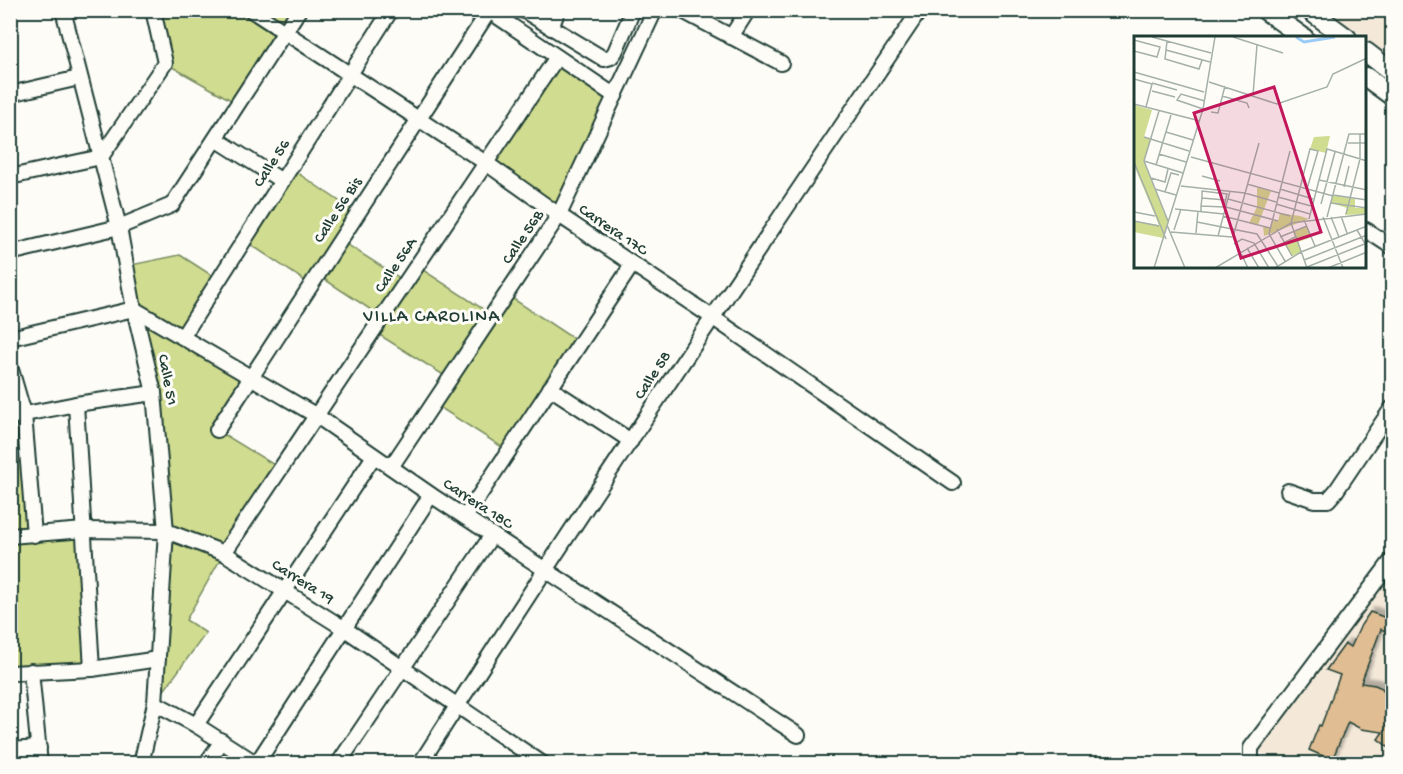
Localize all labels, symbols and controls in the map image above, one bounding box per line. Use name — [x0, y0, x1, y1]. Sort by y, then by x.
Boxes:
inset map — [1134, 36, 1367, 268]
street label: Calle 56 — [251, 136, 296, 191]
street label: Calle 56 Bis — [311, 174, 368, 247]
street label: Carrera 17C — [574, 201, 651, 262]
street label: Calle 56B — [499, 207, 549, 269]
street label: Calle 56A — [372, 233, 423, 297]
district label: VILLA CAROLINA — [362, 307, 501, 328]
street label: Calle 58 — [631, 348, 677, 404]
street label: Calle 51 — [152, 353, 180, 407]
street label: Carrera 18C — [439, 475, 517, 535]
street label: Carrera 19 — [267, 556, 337, 610]

